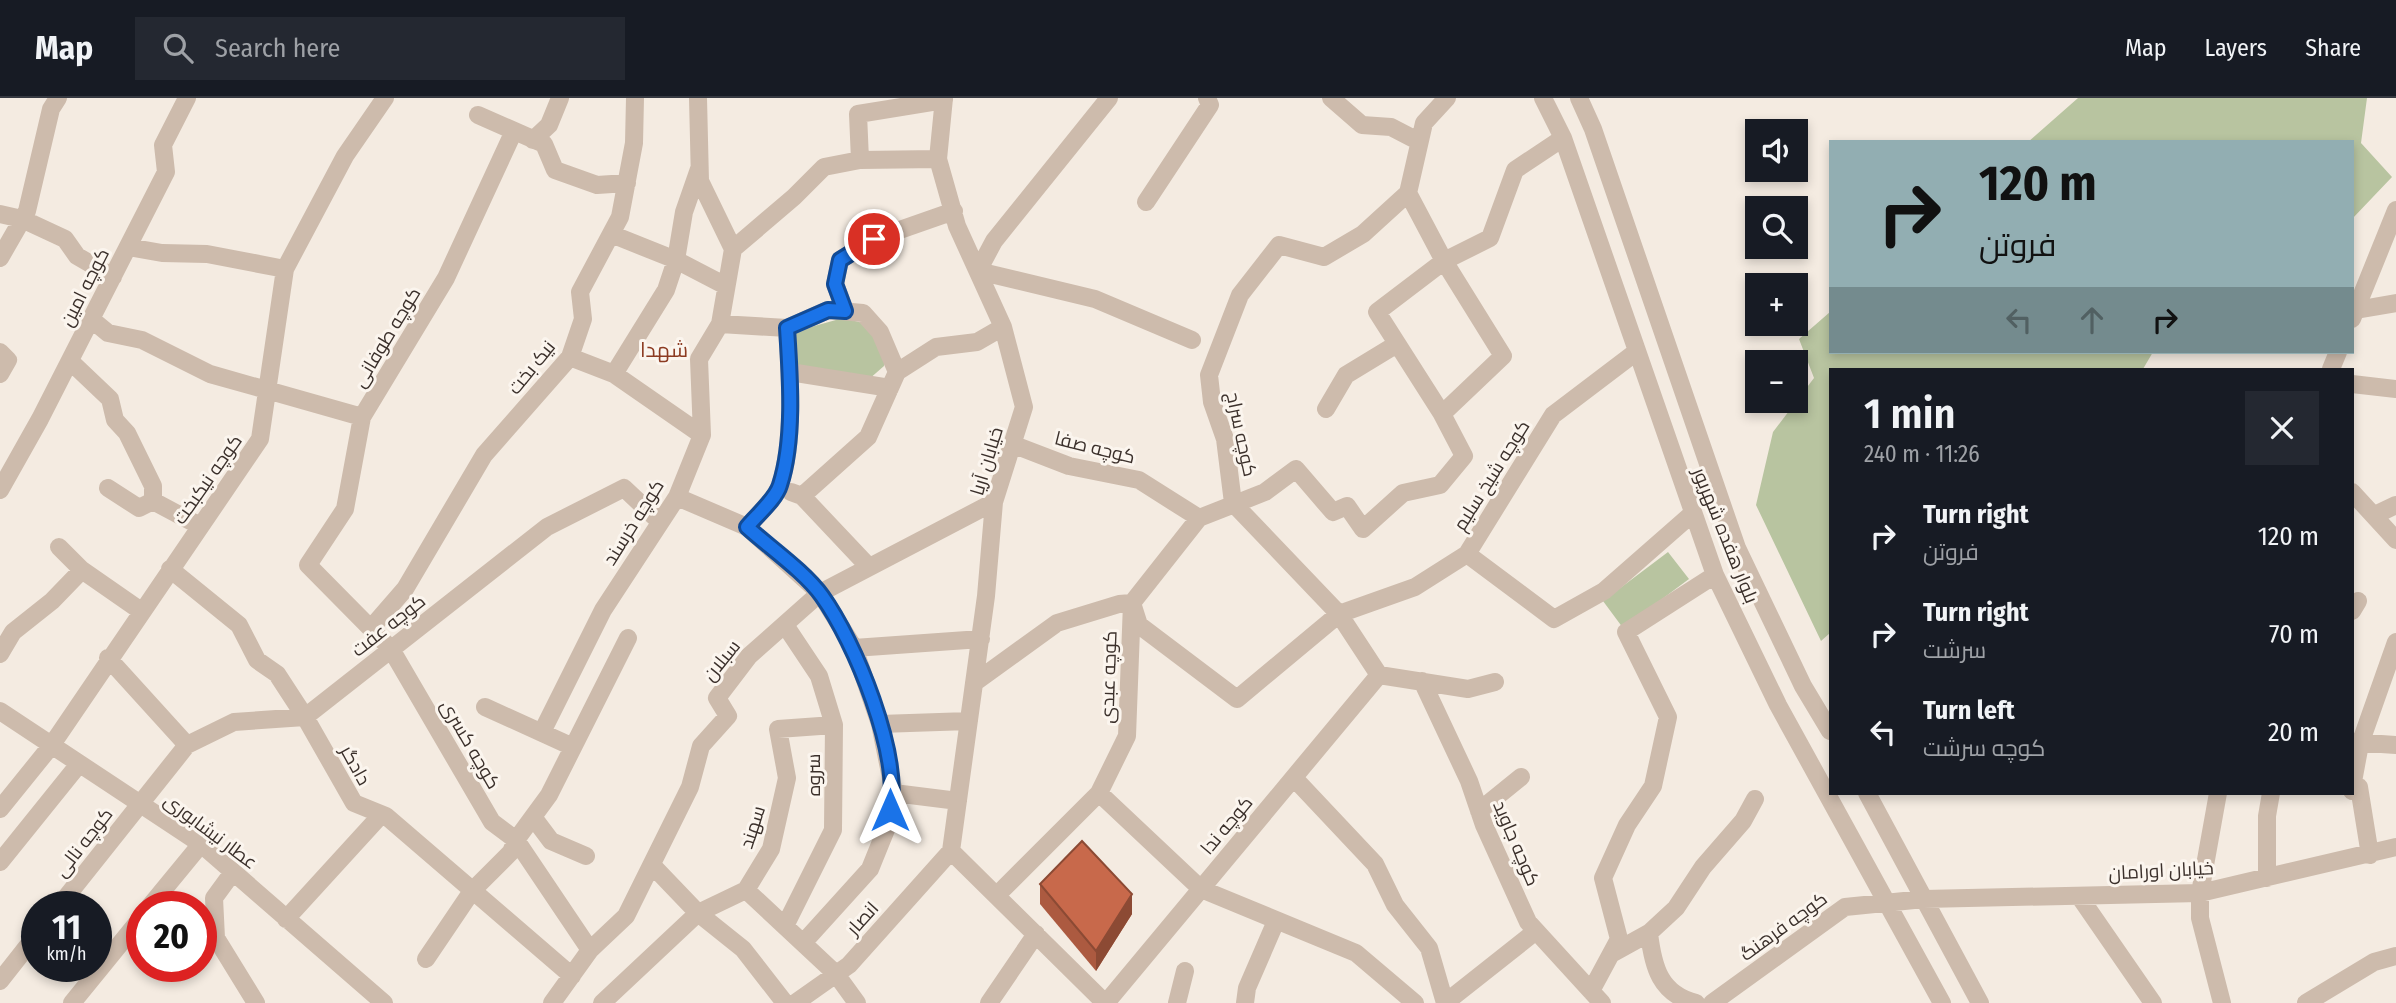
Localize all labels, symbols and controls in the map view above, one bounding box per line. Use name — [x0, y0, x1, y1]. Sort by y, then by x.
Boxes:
search box — [135, 17, 625, 80]
text: Map — [35, 28, 93, 68]
icon: search — [159, 29, 197, 67]
text: Search here — [215, 33, 340, 64]
text: Map — [2125, 34, 2167, 62]
text: Layers — [2205, 34, 2267, 62]
text: Share — [2305, 34, 2361, 62]
map controls — [1745, 119, 1808, 413]
button: sound — [1745, 119, 1808, 182]
text: 120 m — [1979, 154, 2097, 213]
icon: right — [1864, 168, 1955, 259]
button: search — [1745, 196, 1808, 259]
pin — [844, 209, 904, 269]
icon: arrive — [855, 220, 893, 258]
text: فروتن — [1979, 226, 2056, 264]
street label: کوچه امین — [55, 244, 115, 331]
button: + — [1745, 273, 1808, 336]
street label: کوچه طوفانی — [347, 283, 426, 392]
icon: left — [2000, 301, 2038, 339]
icon: ahead — [2073, 301, 2111, 339]
icon: right — [2146, 301, 2184, 339]
street label: نیک بخت — [503, 336, 560, 399]
district label: شهدا — [640, 337, 688, 363]
button: − — [1745, 350, 1808, 413]
text: 1 min — [1864, 389, 1955, 439]
street label: کوچه سراج — [1219, 390, 1262, 479]
button: close — [2245, 391, 2319, 465]
street label: کوچه شیخ سلیم — [1448, 416, 1536, 536]
street label: خیابان آریا — [965, 424, 1008, 498]
street label: کوچه صفا — [1052, 426, 1138, 470]
street label: کوچه نیکبخت — [168, 430, 248, 529]
text: 240 m · 11:26 — [1864, 440, 1980, 468]
street label: بلوار هفده شهریور — [1687, 463, 1763, 606]
street label: کوچه خرسند — [598, 475, 670, 570]
text: Turn right — [1923, 499, 2029, 530]
icon: right — [1864, 517, 1902, 555]
text: 120 m — [2258, 521, 2319, 552]
text: فروتن — [1923, 538, 1979, 566]
street label: کوچه عفت — [347, 589, 431, 662]
text: Turn right — [1923, 597, 2029, 628]
icon: right — [1864, 615, 1902, 653]
text: 70 m — [2269, 619, 2319, 650]
street label: کوچه عبدی — [1095, 630, 1123, 724]
street label: سبلان — [698, 635, 745, 686]
text: سرشت — [1923, 636, 1986, 664]
street label: کوچه کسری — [435, 695, 505, 794]
text: Turn left — [1923, 695, 2015, 726]
icon: left — [1864, 713, 1902, 751]
text: 20 m — [2268, 717, 2319, 748]
text: کوچه سرشت — [1923, 734, 2045, 762]
street label: دادگر — [335, 740, 376, 789]
street label: سروه — [802, 754, 825, 796]
position arrow — [853, 773, 927, 847]
street label: عطار نیشابوری — [159, 789, 262, 874]
street label: کوچه ندا — [1195, 791, 1258, 860]
street label: کوچه جاوید — [1487, 797, 1545, 890]
street label: کوچه نالی — [49, 803, 118, 882]
street label: سهند — [735, 803, 770, 852]
street label: خیابان اورامان — [2108, 856, 2214, 885]
street label: کوچه فرهنگ — [1735, 887, 1832, 967]
speed limit sign: 20 — [126, 891, 217, 982]
street label: انصار — [841, 897, 883, 941]
text: 11 — [52, 906, 81, 948]
text: km/h — [46, 943, 87, 965]

